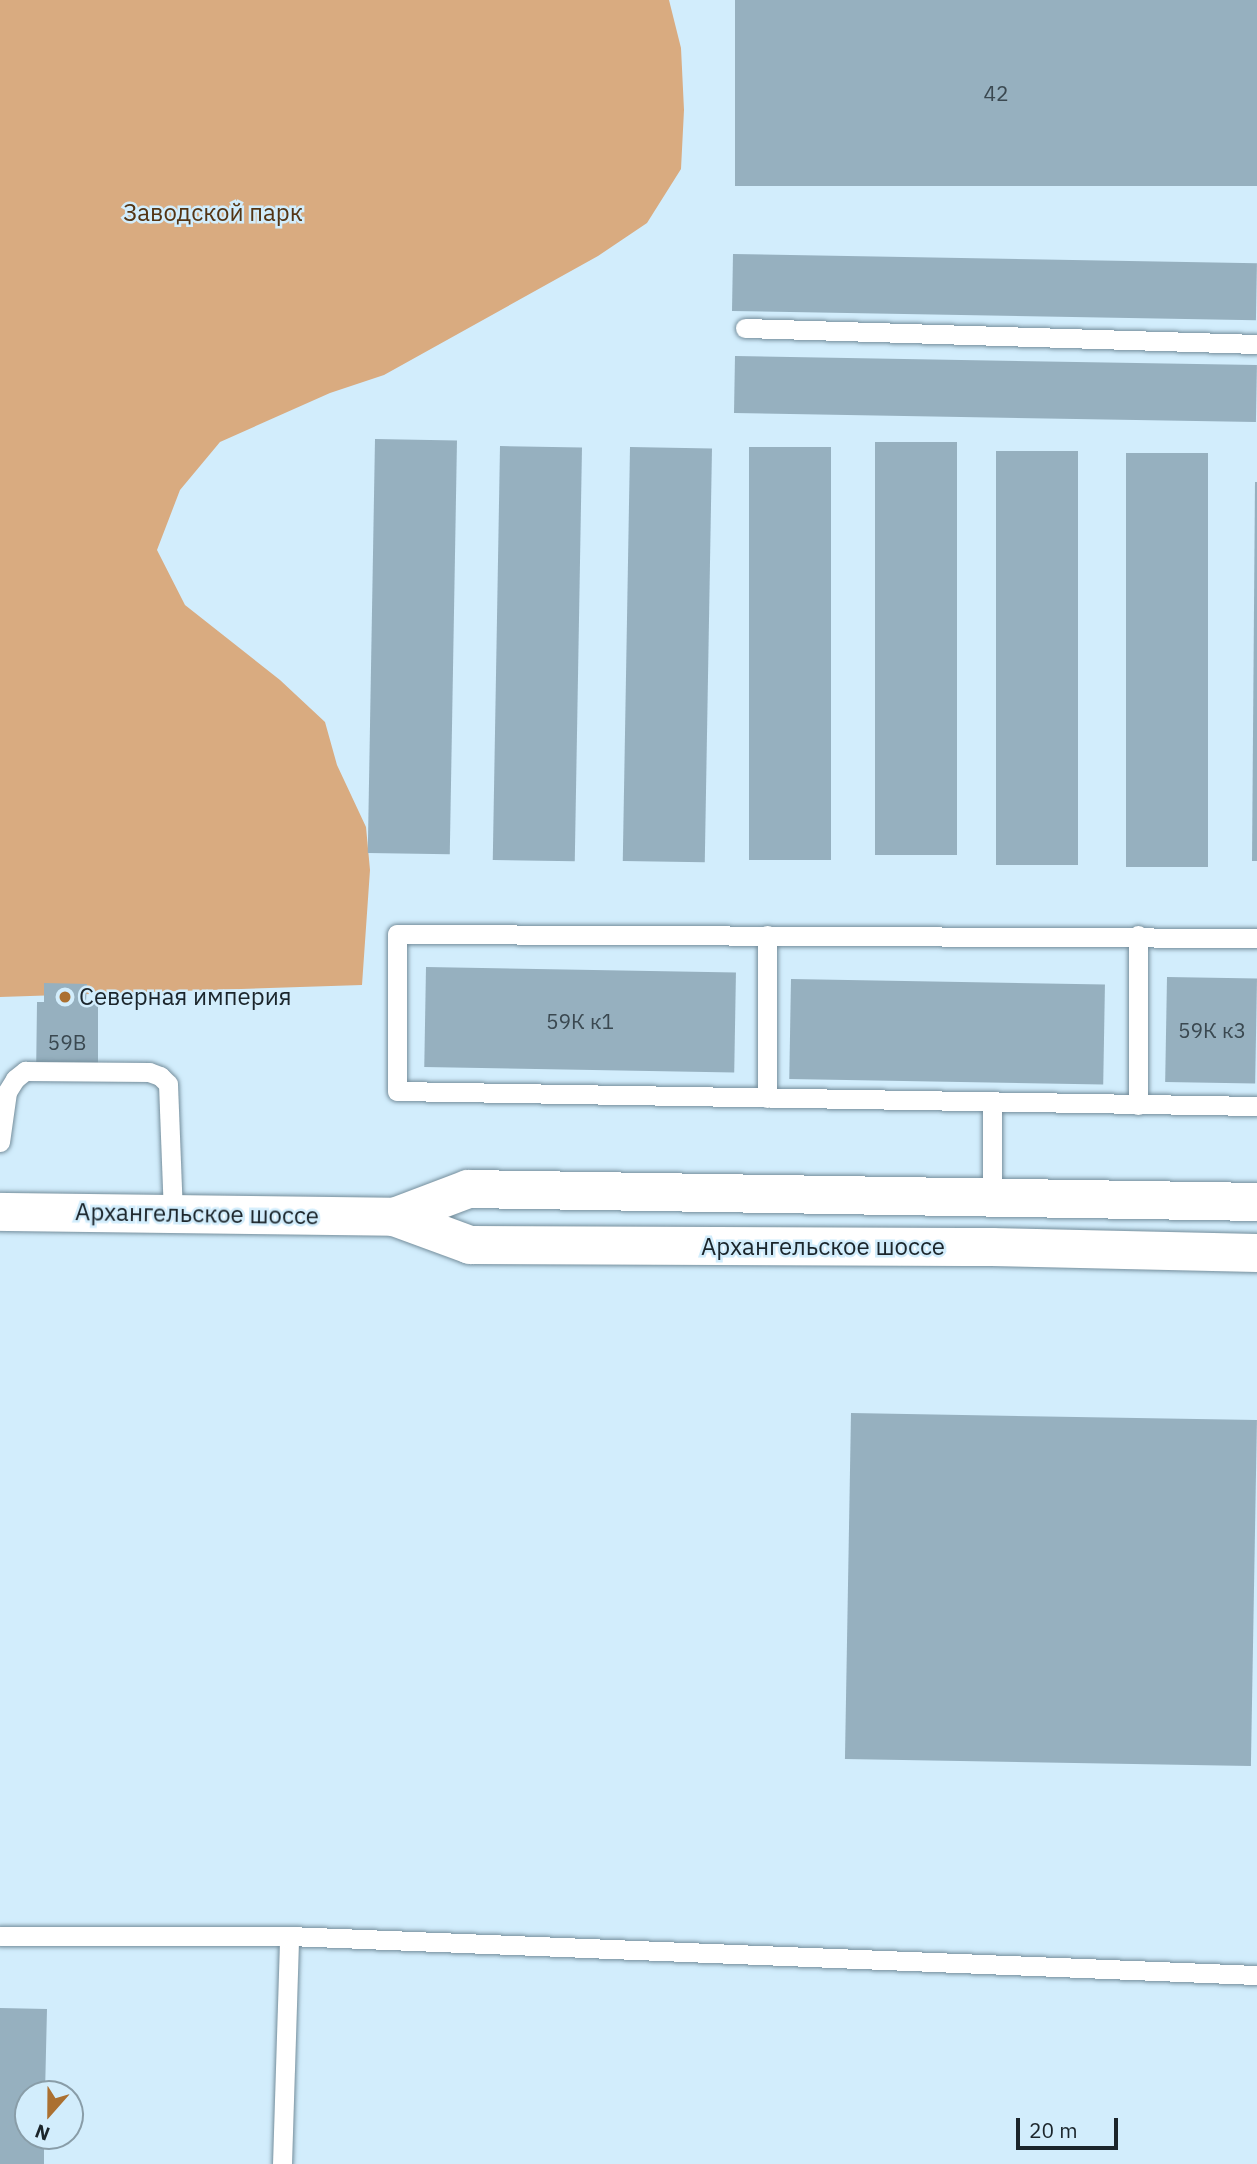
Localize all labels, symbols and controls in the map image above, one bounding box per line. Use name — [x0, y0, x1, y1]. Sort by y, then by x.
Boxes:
house number: 42 — [983, 80, 1009, 106]
park label: Заводской парк — [123, 199, 303, 227]
place label: Северная империя — [79, 983, 292, 1011]
marker: Северная империя — [57, 989, 73, 1005]
house number: 59К к1 — [546, 1008, 614, 1034]
house number: 59К к3 — [1178, 1017, 1246, 1043]
house number: 59В — [48, 1029, 86, 1055]
street label: Архангельское шоссе — [75, 1197, 319, 1231]
street label: Архангельское шоссе — [701, 1233, 945, 1261]
north arrow — [14, 2080, 84, 2150]
scale bar — [1019, 2104, 1120, 2148]
text: 20 m — [1029, 2116, 1078, 2144]
text: N — [31, 2119, 53, 2146]

